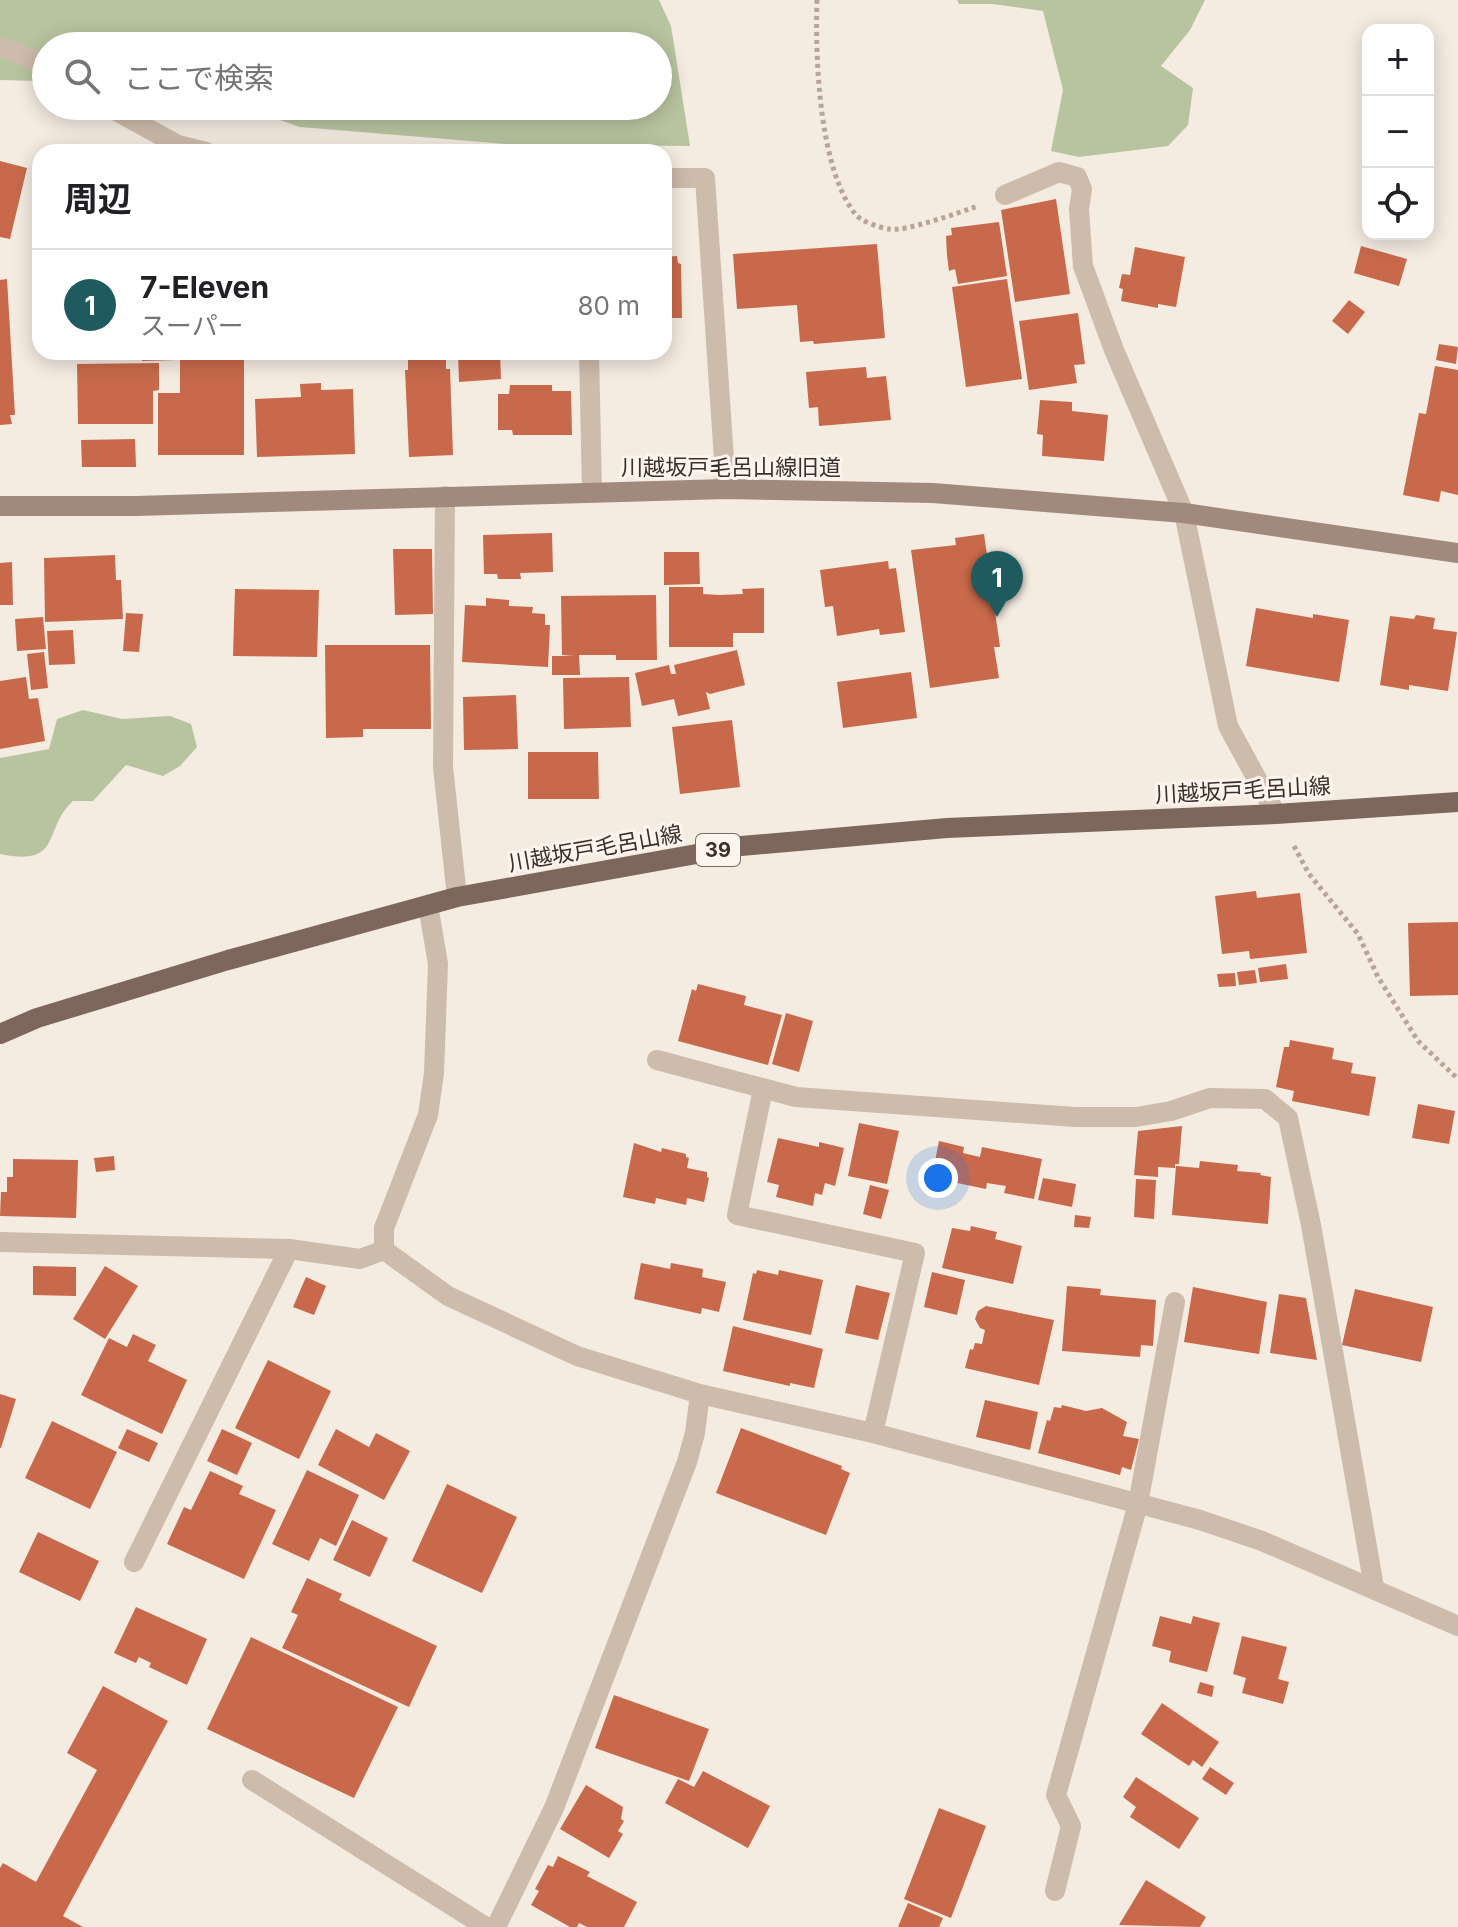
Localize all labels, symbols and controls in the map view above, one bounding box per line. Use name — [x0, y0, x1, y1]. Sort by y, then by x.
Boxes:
map controls — [1362, 24, 1434, 240]
button: + — [1362, 24, 1434, 96]
search box — [32, 32, 672, 120]
icon: search — [60, 54, 104, 98]
text: ここで検索 — [124, 60, 274, 96]
button: − — [1362, 96, 1434, 168]
button: locate — [1362, 168, 1434, 240]
text: 周辺 — [64, 178, 132, 219]
text: 7-Eleven — [140, 269, 269, 305]
text: 1 — [84, 290, 96, 321]
text: 80 m — [577, 290, 640, 321]
text: スーパー — [140, 310, 244, 341]
street label: 川越坂戸毛呂山線旧道 — [621, 454, 841, 480]
pin: 1 — [971, 551, 1023, 617]
street label: 川越坂戸毛呂山線 — [1154, 772, 1332, 808]
street label: 川越坂戸毛呂山線 — [506, 820, 684, 876]
road number: 39 — [696, 834, 740, 866]
your location — [918, 1158, 958, 1198]

